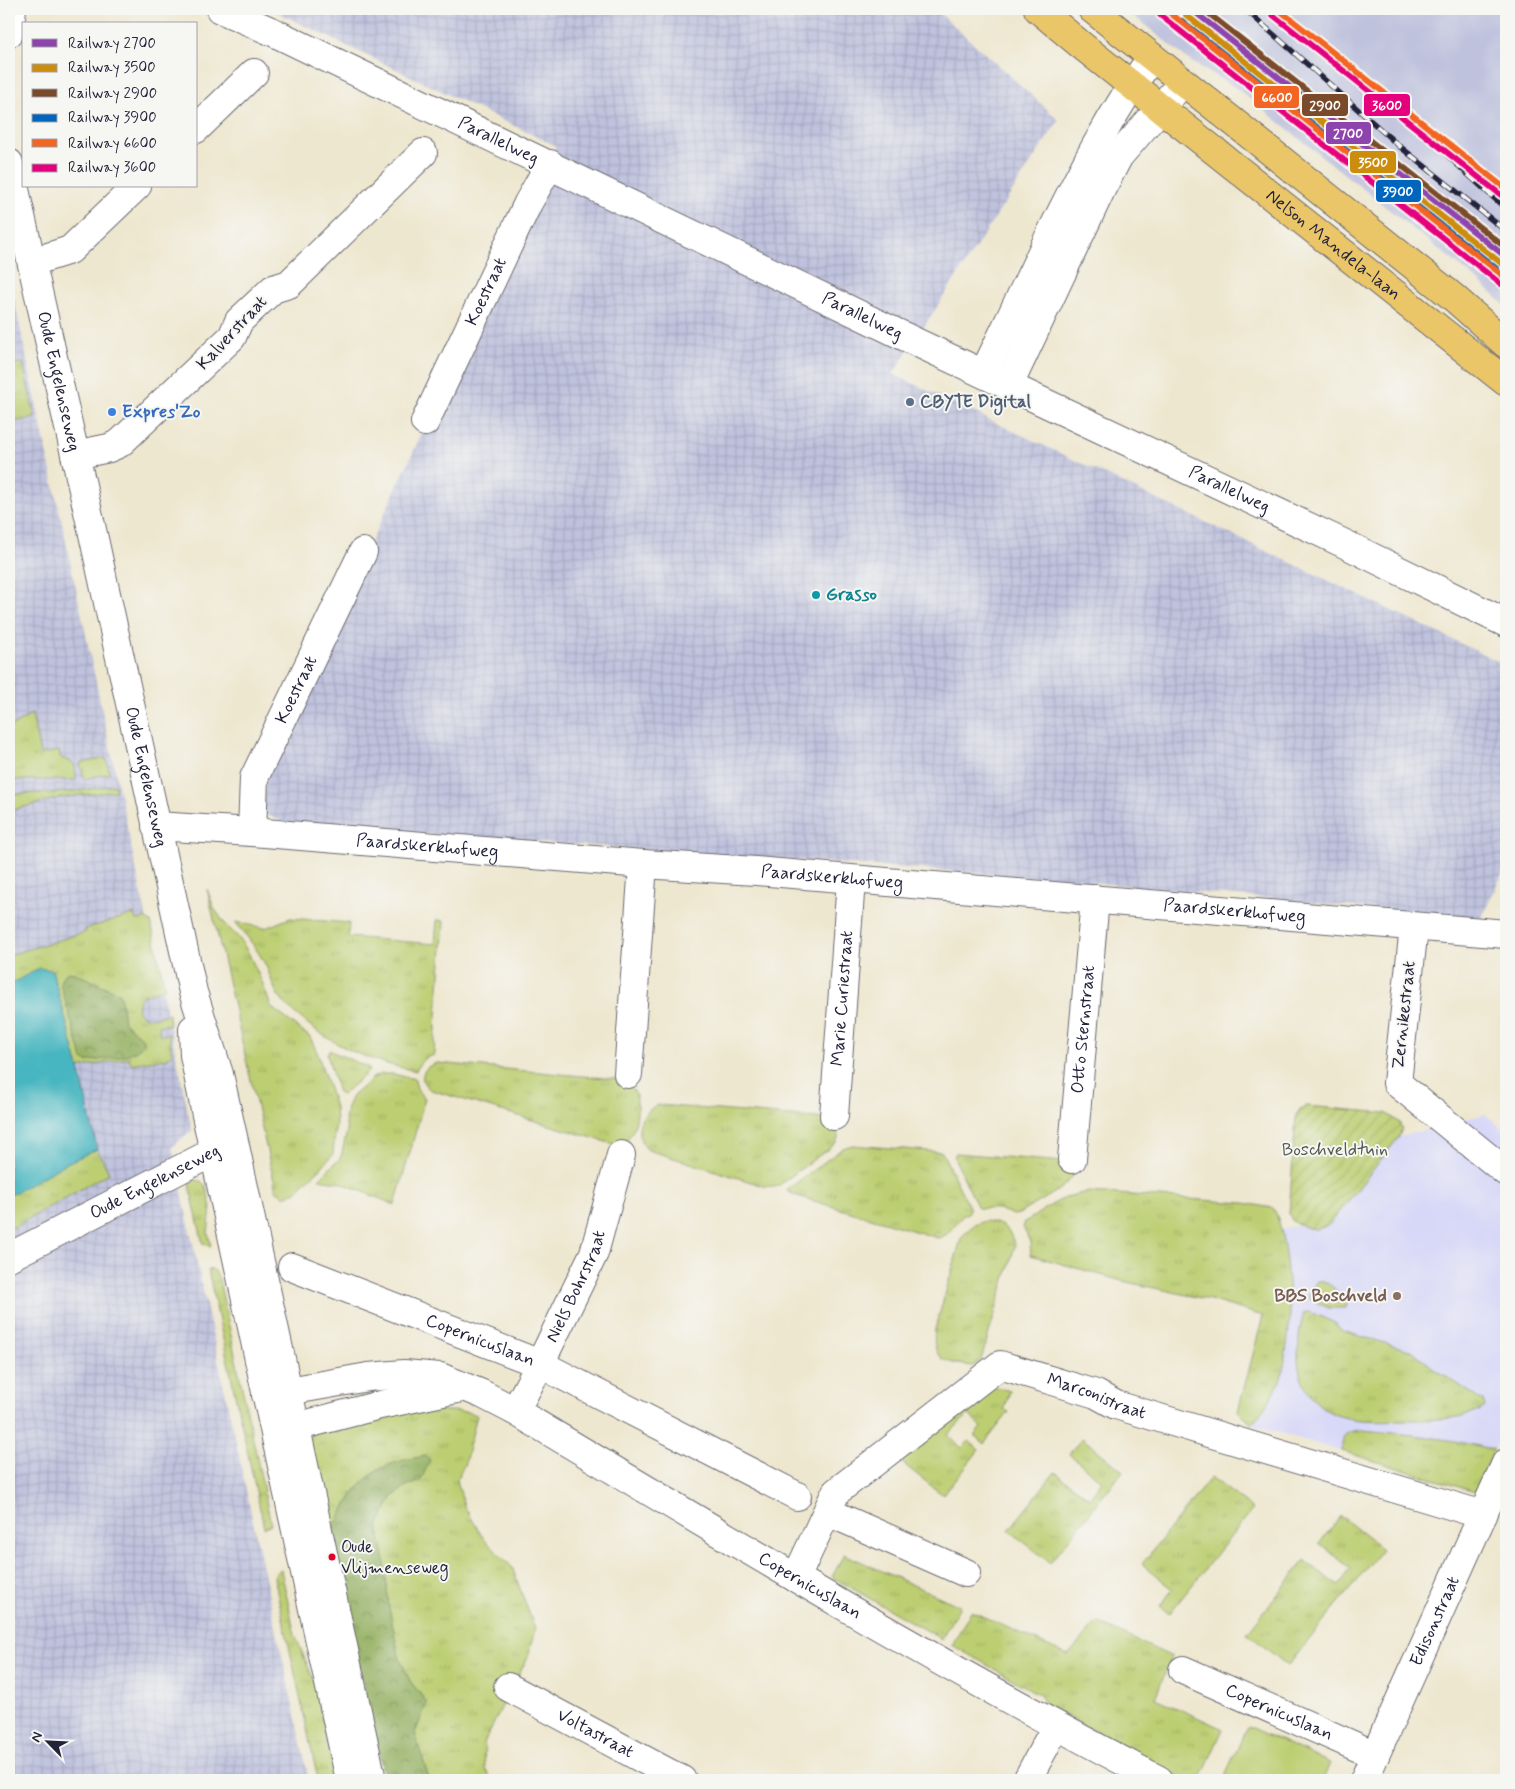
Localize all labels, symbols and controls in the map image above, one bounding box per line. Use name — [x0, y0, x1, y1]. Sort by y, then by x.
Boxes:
legend — [22, 22, 198, 188]
text: Railway 2700 — [68, 34, 156, 54]
text: Railway 3500 — [68, 58, 156, 78]
text: Railway 2900 — [68, 84, 157, 104]
line badge: 6600 — [1253, 85, 1300, 109]
text: 6600 — [1261, 89, 1293, 107]
line badge: 2900 — [1301, 93, 1349, 117]
line badge: 3600 — [1363, 93, 1411, 117]
text: 2900 — [1309, 97, 1341, 115]
text: 3600 — [1372, 97, 1402, 115]
text: Railway 3900 — [68, 108, 157, 128]
street label: Parallelweg — [454, 111, 543, 170]
line badge: 2700 — [1325, 121, 1372, 145]
text: 2700 — [1333, 125, 1363, 143]
text: Railway 6600 — [68, 134, 157, 154]
line badge: 3500 — [1349, 150, 1397, 174]
text: 3500 — [1358, 154, 1388, 172]
text: Railway 3600 — [68, 158, 156, 178]
line badge: 3900 — [1375, 179, 1422, 203]
text: 3900 — [1383, 183, 1414, 201]
street label: Nelson Mandela-laan — [1261, 184, 1406, 306]
street label: Koestraat — [460, 253, 513, 330]
street label: Parallelweg — [818, 286, 907, 346]
street label: Kalverstraat — [191, 290, 273, 375]
street label: Oude Engelenseweg — [31, 309, 86, 454]
place label: CBYTE Digital — [920, 390, 1032, 416]
marker: CBYTE Digital — [904, 396, 916, 408]
place label: Expres'Zo — [122, 400, 201, 424]
marker: Expres'Zo — [106, 406, 118, 418]
street label: Parallelweg — [1185, 460, 1274, 519]
place label: Grasso — [826, 583, 877, 607]
marker: Grasso — [810, 589, 822, 601]
street label: Koestraat — [270, 652, 323, 728]
street label: Oude Engelenseweg — [119, 704, 173, 849]
street label: Paardskerkhofweg — [355, 829, 499, 865]
street label: Paardskerkhofweg — [760, 859, 904, 896]
street label: Paardskerkhofweg — [1163, 893, 1307, 930]
street label: Marie Curiestraat — [826, 929, 859, 1067]
street label: Zernikestraat — [1386, 959, 1422, 1070]
street label: Otto Sternstraat — [1066, 964, 1101, 1095]
park label: Boschveldtuin — [1282, 1138, 1388, 1162]
street label: Oude Engelenseweg — [86, 1139, 224, 1225]
street label: Niels Bohrstraat — [540, 1227, 612, 1347]
place label: BBS Boschveld — [1274, 1284, 1387, 1308]
marker: BBS Boschveld — [1391, 1290, 1403, 1302]
street label: Copernicuslaan — [422, 1308, 538, 1373]
street label: Marconistraat — [1044, 1368, 1149, 1425]
place label: Oude Vlijmenseweg — [341, 1536, 449, 1581]
street label: Copernicuslaan — [754, 1546, 866, 1625]
marker: Oude Vlijmenseweg — [327, 1552, 337, 1562]
street label: Edisonstraat — [1405, 1572, 1466, 1670]
street label: Copernicuslaan — [1221, 1678, 1337, 1747]
street label: Voltastraat — [553, 1703, 638, 1764]
north arrow — [22, 1716, 72, 1766]
text: N — [27, 1729, 47, 1745]

